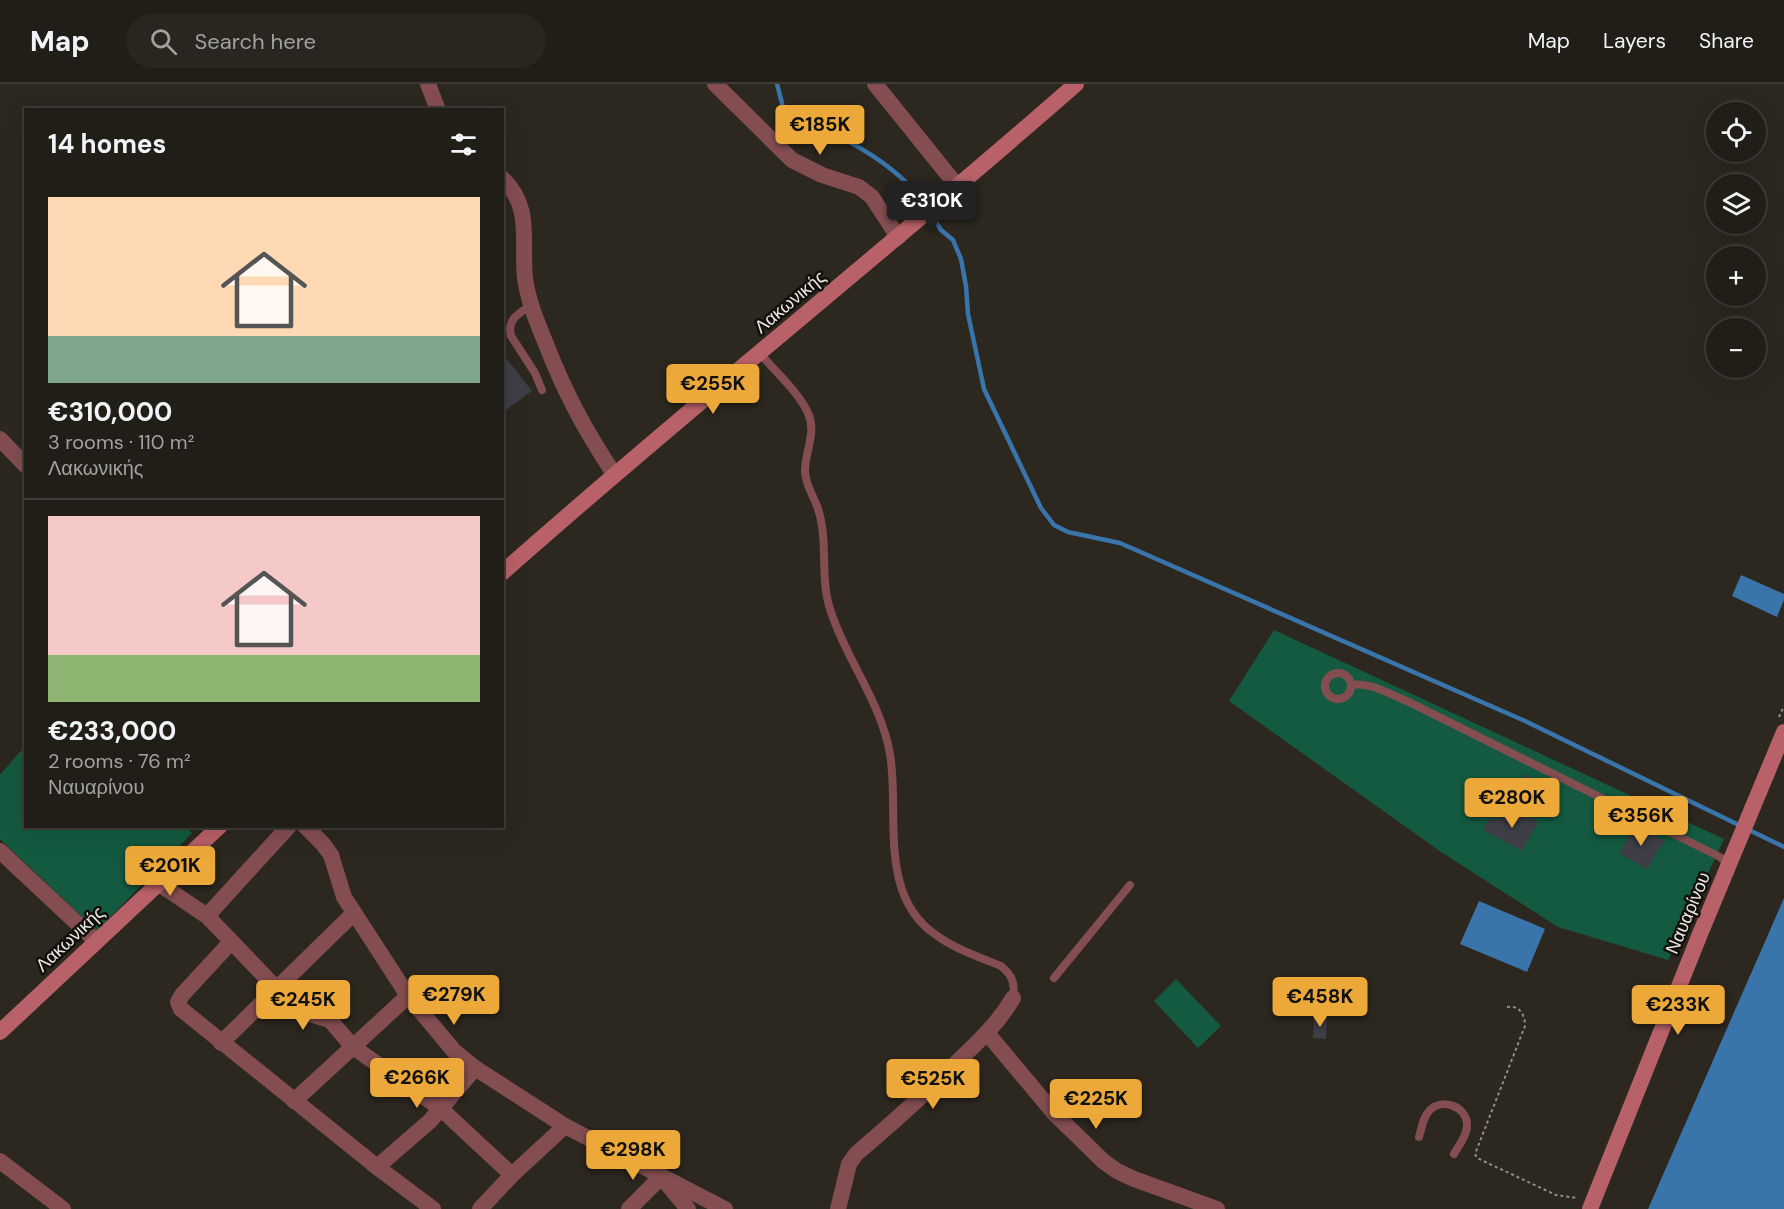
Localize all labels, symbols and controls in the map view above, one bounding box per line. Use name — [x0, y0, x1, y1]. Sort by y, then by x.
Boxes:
search box — [126, 14, 546, 68]
text: Map — [30, 23, 90, 60]
icon: search — [147, 25, 180, 58]
text: Search here — [195, 27, 316, 56]
text: Map — [1528, 27, 1570, 55]
text: Layers — [1603, 27, 1666, 55]
text: Share — [1699, 27, 1754, 55]
map controls — [1706, 102, 1766, 378]
button: locate — [1706, 102, 1766, 162]
pin: €185K — [778, 105, 862, 156]
text: €185K — [789, 111, 851, 137]
text: 14 homes — [48, 127, 166, 161]
icon: filters — [447, 128, 480, 161]
button: layers — [1706, 174, 1766, 234]
pin: €310K — [890, 181, 974, 232]
text: €310K — [901, 187, 963, 213]
icon: home — [210, 236, 318, 344]
button: + — [1706, 246, 1766, 306]
street label: Λακωνικής — [749, 265, 831, 339]
button: − — [1706, 318, 1766, 378]
pin: €255K — [671, 364, 755, 415]
text: €255K — [680, 370, 746, 396]
text: €310,000 — [48, 395, 172, 429]
text: 3 rooms · 110 m² — [48, 429, 194, 455]
text: Λακωνικής — [48, 455, 144, 481]
icon: home — [210, 555, 318, 663]
text: €233,000 — [48, 714, 176, 748]
text: 2 rooms · 76 m² — [48, 748, 191, 774]
text: Ναυαρίνου — [48, 774, 144, 800]
pin: €280K — [1470, 778, 1554, 829]
text: €280K — [1479, 784, 1546, 810]
pin: €356K — [1599, 796, 1683, 847]
text: €356K — [1608, 802, 1674, 828]
pin: €201K — [128, 846, 212, 897]
text: €201K — [139, 852, 201, 878]
street label: Ναυαρίνου — [1660, 868, 1716, 958]
street label: Λακωνικής — [30, 901, 110, 977]
pin: €279K — [412, 975, 496, 1026]
pin: €458K — [1278, 977, 1362, 1028]
pin: €245K — [261, 980, 345, 1031]
text: €279K — [422, 981, 486, 1007]
text: €458K — [1287, 983, 1353, 1009]
pin: €233K — [1636, 985, 1720, 1036]
text: €245K — [270, 986, 336, 1012]
text: €233K — [1646, 991, 1710, 1017]
pin: €266K — [375, 1058, 459, 1109]
pin: €525K — [891, 1059, 975, 1110]
text: €266K — [384, 1064, 450, 1090]
text: €525K — [900, 1065, 966, 1091]
pin: €225K — [1054, 1079, 1138, 1130]
text: €225K — [1064, 1085, 1128, 1111]
pin: €298K — [591, 1130, 675, 1181]
text: €298K — [600, 1136, 666, 1162]

